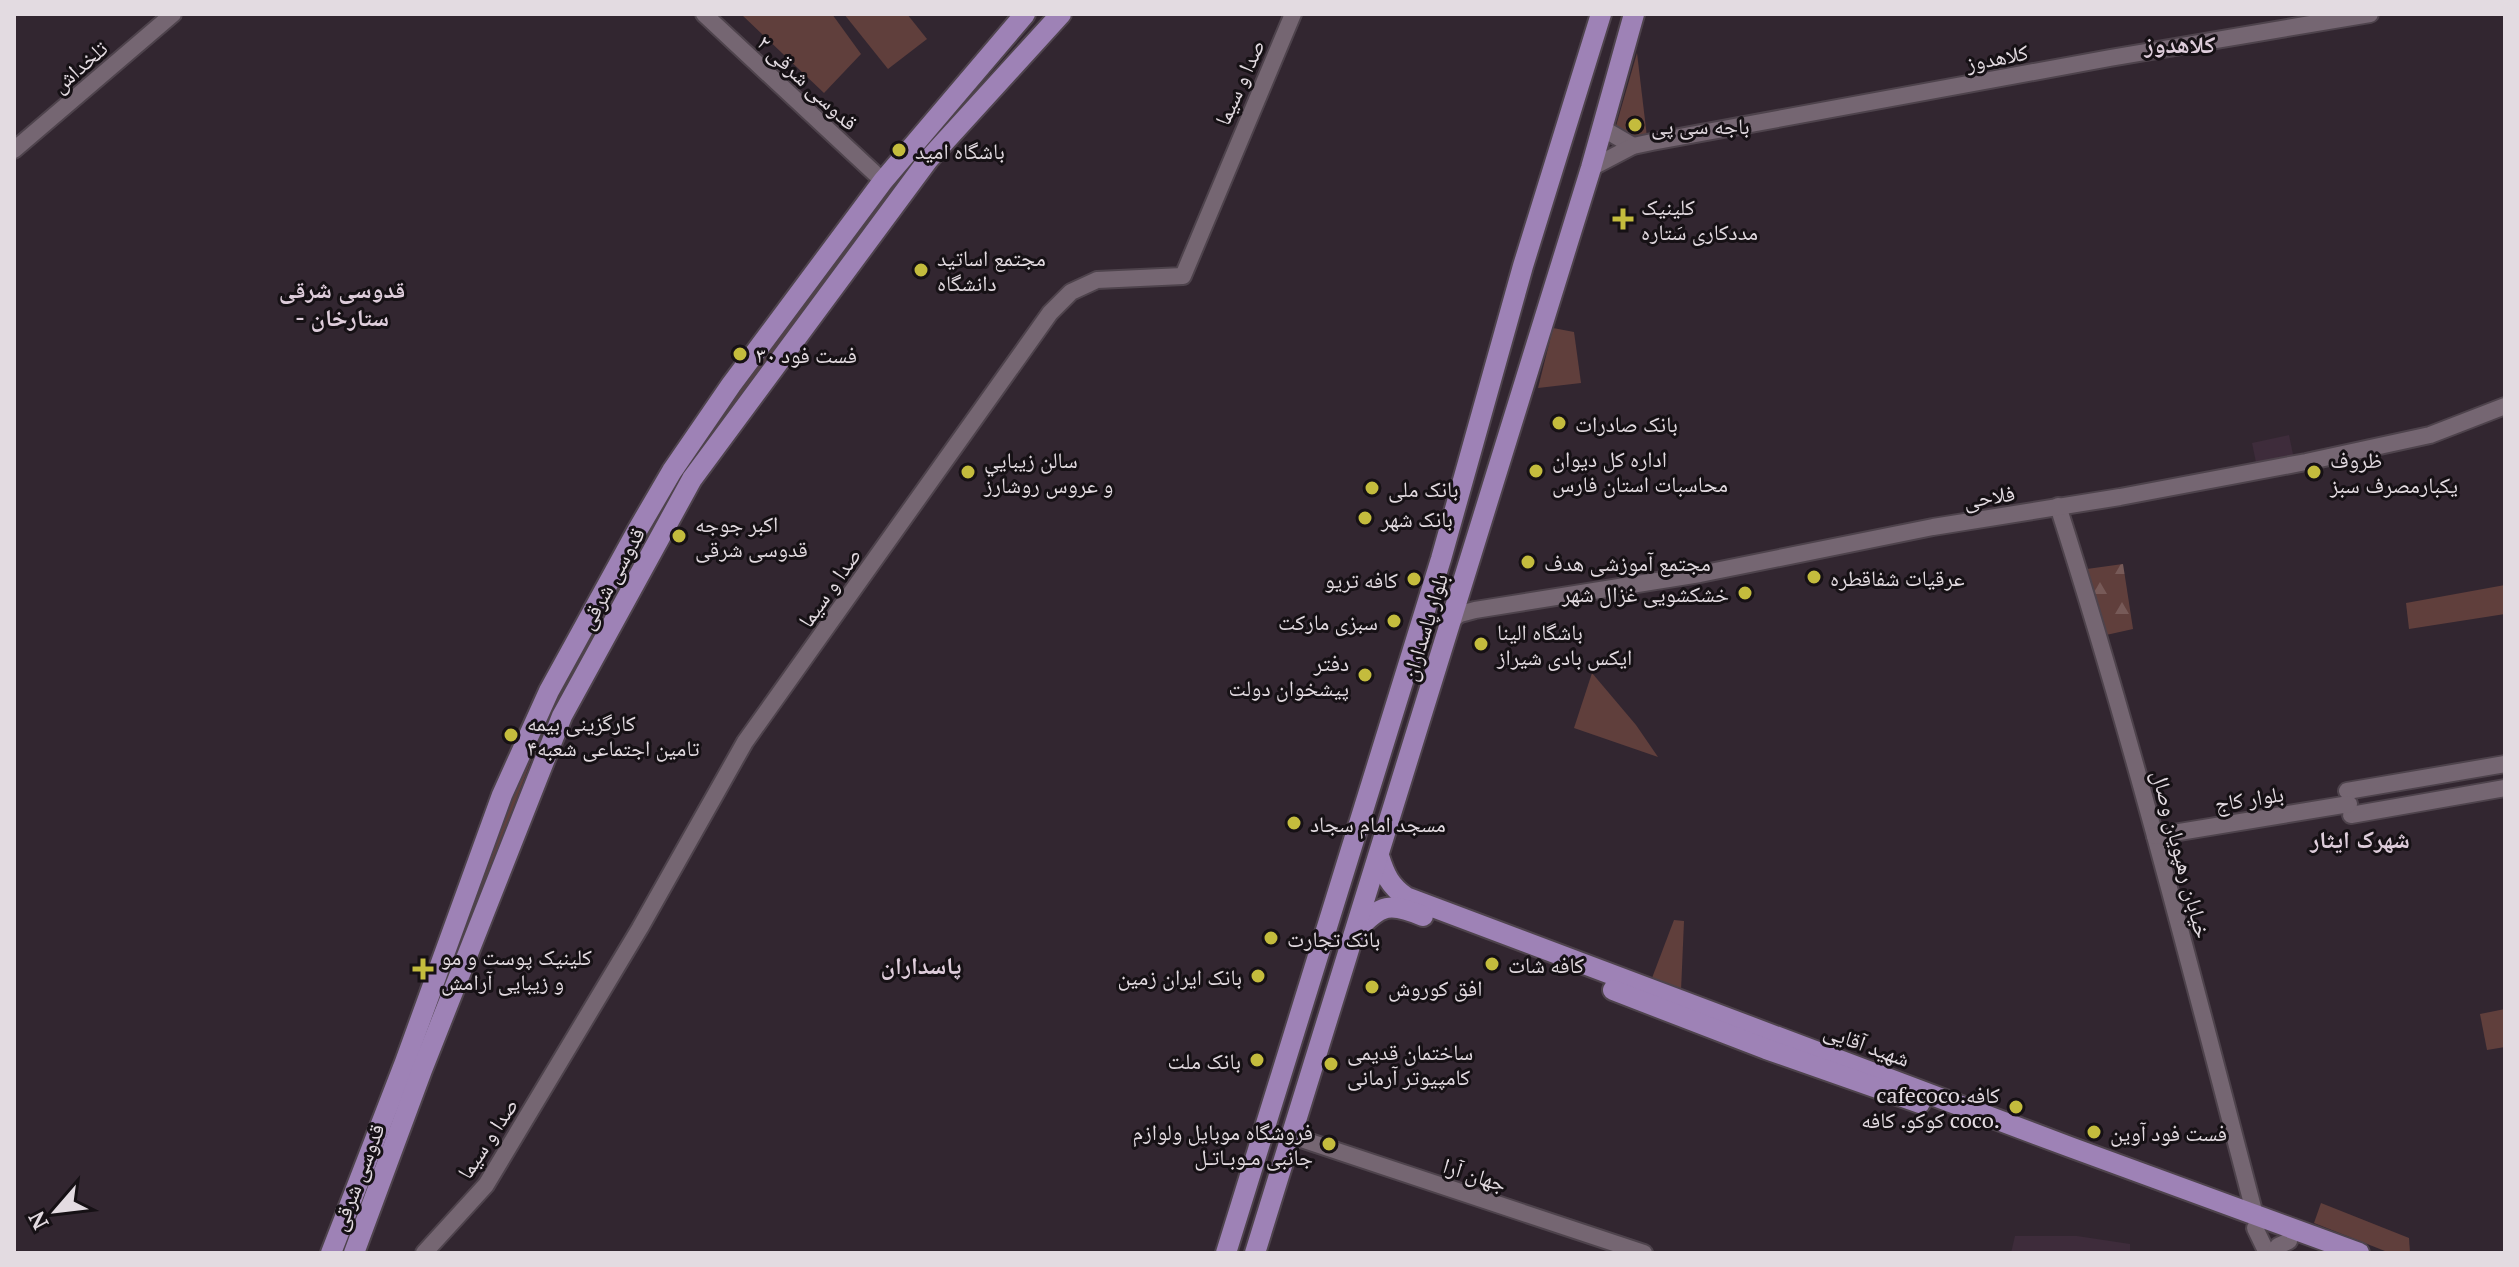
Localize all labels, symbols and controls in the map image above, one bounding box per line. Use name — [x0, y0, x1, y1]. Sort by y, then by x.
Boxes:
street label: قدوسی شرقی ۲ — [751, 28, 865, 136]
district label: کلاهدوز — [2144, 28, 2216, 60]
street label: تلخداش — [45, 33, 114, 98]
street label: صدا و سیما — [1207, 35, 1271, 129]
street label: کلاهدوز — [1962, 37, 2031, 77]
place label: باجه سی پی — [1651, 111, 1750, 140]
marker: باجه سی پی — [1626, 116, 1644, 134]
place label: باشگاه امید — [915, 136, 1005, 165]
marker: باشگاه امید — [890, 141, 908, 159]
place label: کلینیک مددکاری سَتاره — [1641, 192, 1758, 246]
marker: کلینیک مددکاری سَتاره — [1612, 208, 1634, 230]
place label: مجتمع اساتید دانشگاه — [937, 243, 1046, 297]
marker: مجتمع اساتید دانشگاه — [912, 261, 930, 279]
district label: قدوسی شرقی - ستارخان — [279, 273, 405, 333]
place label: فست فود ۳۰ — [756, 340, 857, 369]
marker: فست فود ۳۰ — [731, 345, 749, 363]
place label: بانک صادرات — [1575, 409, 1678, 438]
marker: بانک صادرات — [1550, 414, 1568, 432]
place label: اداره کل دیوان محاسبات استان فارس — [1552, 444, 1728, 498]
place label: سالن زيبايي و عروس روشارز — [983, 445, 1113, 499]
place label: ظروف یکبارمصرف سبز — [2329, 445, 2458, 499]
marker: اداره کل دیوان محاسبات استان فارس — [1527, 462, 1545, 480]
marker: سالن زيبايي و عروس روشارز — [959, 463, 977, 481]
marker: ظروف یکبارمصرف سبز — [2305, 463, 2323, 481]
place label: بانک ملی — [1388, 474, 1459, 503]
street label: فلاحی — [1961, 478, 2017, 514]
marker: بانک ملی — [1363, 479, 1381, 497]
place label: بانک شهر — [1380, 504, 1453, 533]
place label: اکبر جوجه قدوسی شرقی — [695, 509, 808, 563]
marker: بانک شهر — [1356, 509, 1374, 527]
street label: قدوسی شرقی — [571, 522, 651, 634]
marker: اکبر جوجه قدوسی شرقی — [670, 527, 688, 545]
street label: صدا و سیما — [791, 541, 867, 633]
place label: مجتمع آموزشی هدف — [1544, 548, 1711, 577]
marker: مجتمع آموزشی هدف — [1519, 553, 1537, 571]
place label: عرقیات شفاقطره — [1830, 563, 1965, 592]
place label: کافه تریو — [1324, 565, 1398, 594]
marker: عرقیات شفاقطره — [1805, 568, 1823, 586]
street label: بلوار پاسداران — [1394, 570, 1454, 684]
marker: کافه تریو — [1405, 570, 1423, 588]
place label: خشکشویی غزال شهر — [1561, 579, 1729, 608]
marker: خشکشویی غزال شهر — [1736, 584, 1754, 602]
place label: سبزی مارکت — [1278, 607, 1378, 636]
marker: سبزی مارکت — [1385, 612, 1403, 630]
place label: باشگاه الینا ایکس بادی شیراز — [1496, 617, 1632, 671]
marker: باشگاه الینا ایکس بادی شیراز — [1472, 635, 1490, 653]
place label: دفتر پیشخوان دولت — [1228, 648, 1349, 702]
marker: دفتر پیشخوان دولت — [1356, 666, 1374, 684]
place label: کارگزینی بیمه تامین اجتماعی شعبه۴ — [527, 708, 700, 762]
marker: کارگزینی بیمه تامین اجتماعی شعبه۴ — [502, 726, 520, 744]
street label: خیابان رهپویان وصال — [2145, 767, 2218, 941]
street label: بلوار کاج — [2212, 778, 2286, 818]
place label: مسجد امام سجاد — [1310, 809, 1446, 839]
marker: مسجد امام سجاد — [1285, 814, 1303, 832]
district label: شهرک ایثار — [2309, 823, 2410, 855]
place label: بانک تجارت — [1287, 924, 1380, 953]
marker: بانک تجارت — [1262, 929, 1280, 947]
place label: کلینیک پوست و مو و زیبایی آرامش — [441, 942, 592, 996]
district label: پاسداران — [881, 949, 961, 981]
place label: کافه شات — [1508, 950, 1584, 979]
marker: کافه شات — [1483, 955, 1501, 973]
marker: کلینیک پوست و مو و زیبایی آرامش — [412, 958, 434, 980]
place label: بانک ایران زمین — [1117, 962, 1242, 991]
marker: بانک ایران زمین — [1249, 967, 1267, 985]
place label: افق کوروش — [1388, 973, 1482, 1002]
marker: افق کوروش — [1363, 978, 1381, 996]
street label: شهید آقایی — [1820, 1015, 1914, 1073]
place label: ساختمان قدیمی کامپیوتر آرمانی — [1347, 1037, 1473, 1091]
place label: بانک ملت — [1168, 1046, 1241, 1075]
marker: بانک ملت — [1248, 1051, 1266, 1069]
marker: ساختمان قدیمی کامپیوتر آرمانی — [1322, 1055, 1340, 1073]
place label: cafecoco.کافه کوکو. کافه coco. — [1861, 1080, 2000, 1134]
street label: صدا و سیما — [450, 1092, 524, 1184]
marker: cafecoco.کافه کوکو. کافه coco. — [2007, 1098, 2025, 1116]
place label: فروشگاه موبایل ولوازم جانبی مـوبـاتـل — [1133, 1117, 1313, 1171]
place label: فست فود آوین — [2110, 1118, 2227, 1147]
street label: قدوسی شرقی — [323, 1119, 391, 1235]
marker: فست فود آوین — [2085, 1123, 2103, 1141]
marker: فروشگاه موبایل ولوازم جانبی مـوبـاتـل — [1320, 1135, 1338, 1153]
street label: جهان آرا — [1440, 1150, 1510, 1198]
north arrow — [16, 1171, 96, 1251]
text: N — [21, 1206, 55, 1235]

